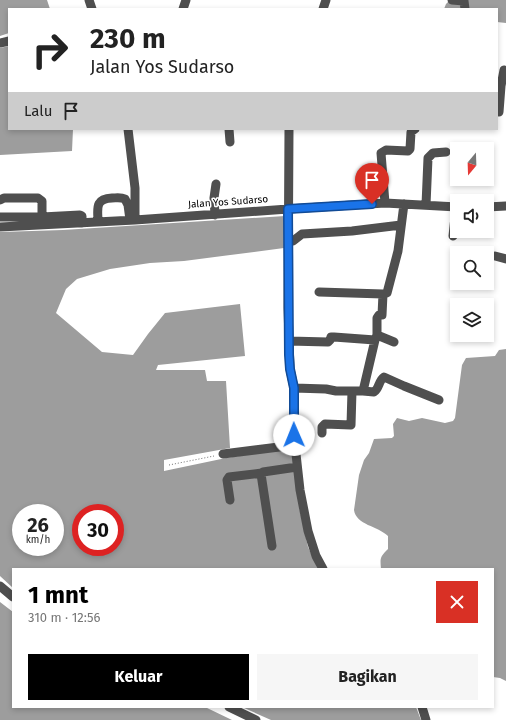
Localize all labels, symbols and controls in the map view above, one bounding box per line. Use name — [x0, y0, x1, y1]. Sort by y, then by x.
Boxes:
text: 230 m — [90, 22, 166, 55]
icon: right — [24, 24, 76, 76]
text: Jalan Yos Sudarso — [90, 56, 234, 78]
icon: arrive — [60, 100, 82, 122]
text: Lalu — [24, 102, 52, 120]
north arrow — [450, 142, 494, 186]
map controls — [450, 142, 494, 342]
pin — [355, 163, 389, 204]
icon: arrive — [361, 169, 383, 191]
street label: Jalan Yos Sudarso — [188, 193, 269, 211]
button: sound — [450, 194, 494, 238]
button: search — [450, 246, 494, 290]
button: layers — [450, 298, 494, 342]
position arrow — [273, 414, 315, 456]
speed limit sign: 30 — [72, 504, 124, 556]
text: 26 — [27, 513, 49, 537]
text: km/h — [26, 534, 50, 546]
text: 1 mnt — [28, 581, 88, 609]
button: close — [436, 581, 478, 623]
text: 310 m · 12:56 — [28, 610, 100, 625]
button: Keluar — [28, 654, 249, 700]
button: Bagikan — [257, 654, 478, 700]

